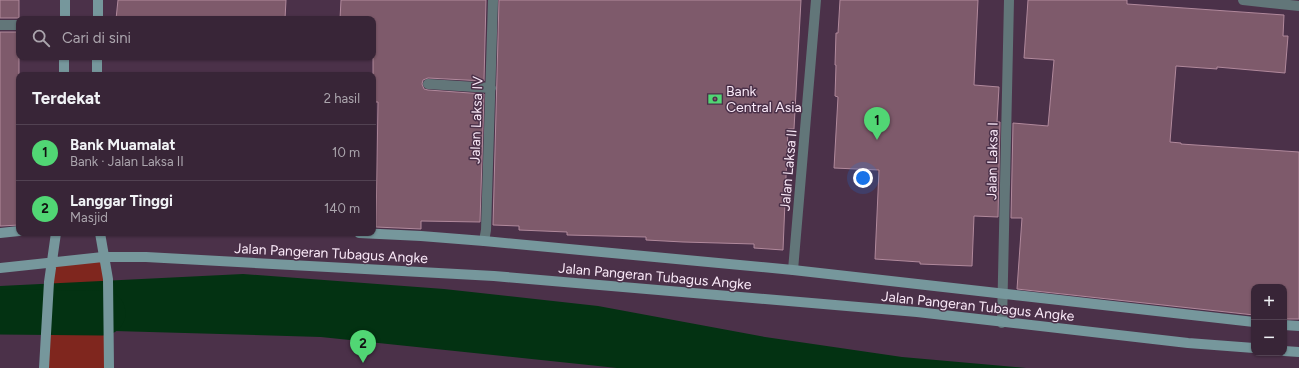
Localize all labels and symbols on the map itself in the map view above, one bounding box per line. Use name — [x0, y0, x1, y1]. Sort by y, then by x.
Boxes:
street label: Jalan Laksa IV — [466, 76, 487, 164]
place label: Bank Central Asia — [726, 83, 802, 116]
bank icon: Bank Central Asia — [707, 91, 723, 107]
pin: 1 — [864, 107, 890, 140]
street label: Jalan Laksa I — [983, 122, 1002, 200]
street label: Jalan Laksa II — [776, 129, 801, 212]
your location — [853, 168, 873, 188]
street label: Jalan Pangeran Tubagus Angke — [234, 240, 429, 267]
street label: Jalan Pangeran Tubagus Angke — [558, 260, 753, 293]
street label: Jalan Pangeran Tubagus Angke — [881, 288, 1076, 325]
pin: 2 — [350, 330, 376, 363]

